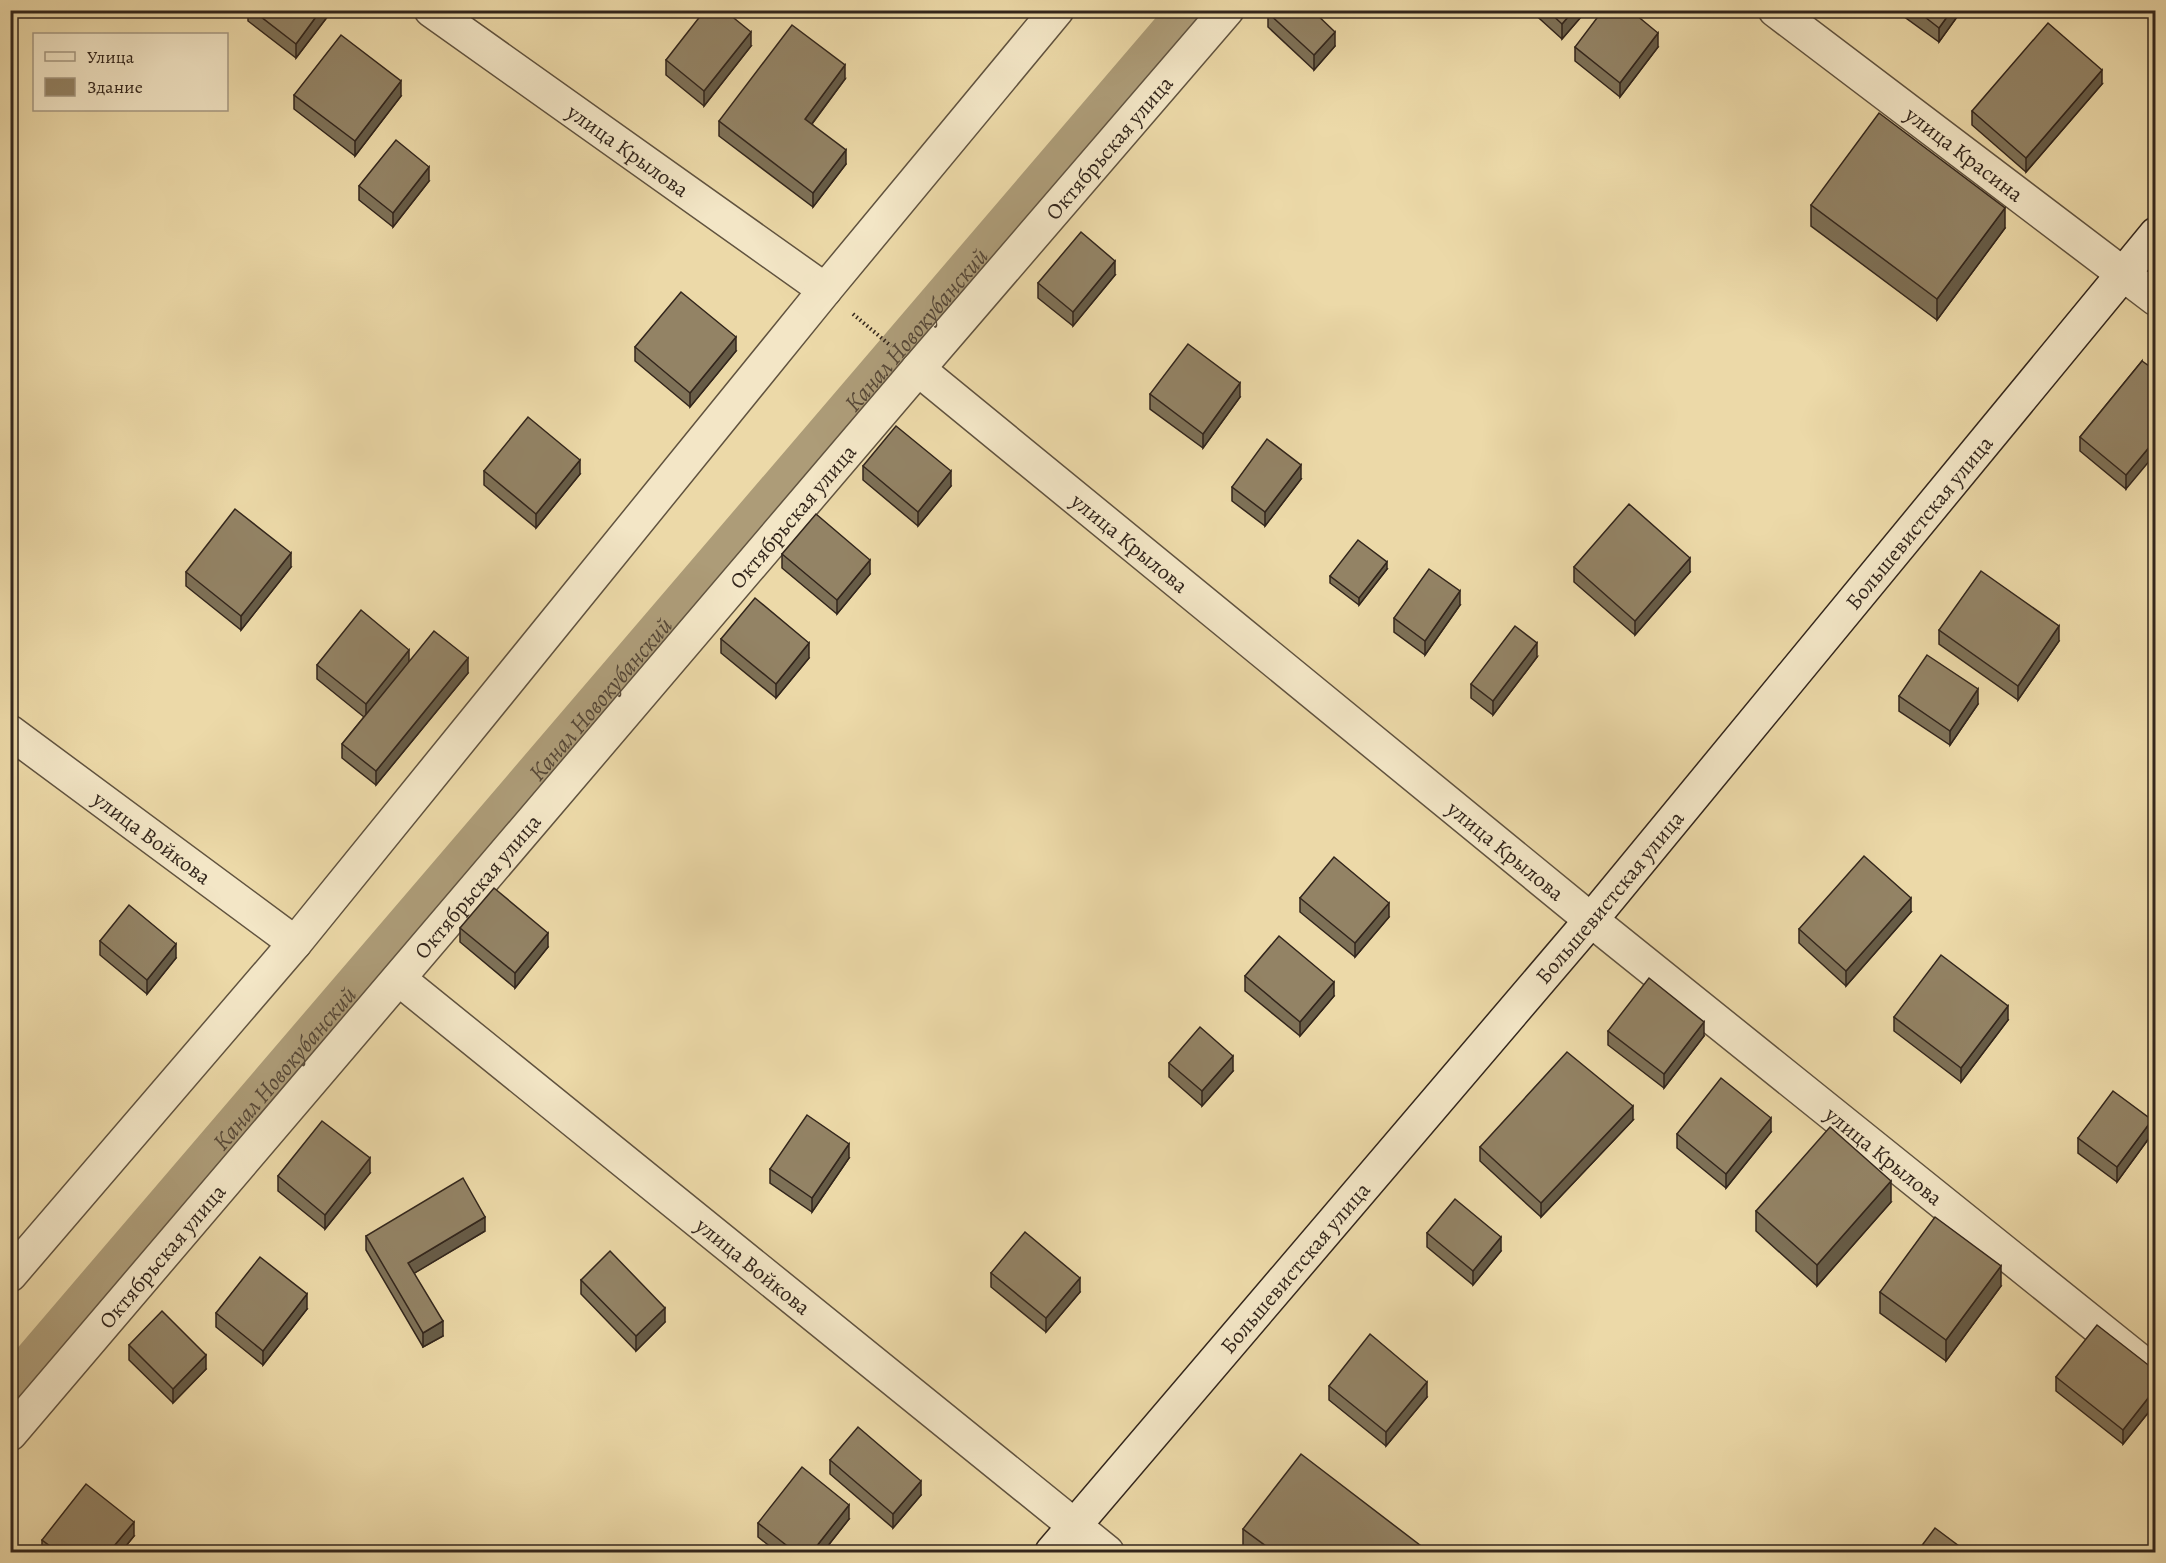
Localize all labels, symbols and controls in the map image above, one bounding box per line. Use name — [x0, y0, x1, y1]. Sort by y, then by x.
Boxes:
legend — [33, 33, 228, 111]
text: Улица — [87, 45, 135, 69]
street label: Октябрьская улица — [1039, 69, 1181, 227]
text: Здание — [87, 75, 143, 99]
street label: улица Крылова — [560, 97, 695, 205]
street label: улица Красина — [1898, 99, 2030, 210]
water label: Канал Новокубанский — [837, 241, 996, 419]
street label: Большевистская улица — [1839, 429, 2001, 616]
street label: Октябрьская улица — [723, 437, 864, 596]
street label: улица Крылова — [1064, 486, 1195, 601]
water label: Канал Новокубанский — [521, 610, 680, 788]
street label: улица Войкова — [86, 784, 218, 892]
street label: улица Крылова — [1440, 794, 1571, 909]
street label: Большевистская улица — [1529, 804, 1692, 991]
street label: Октябрьская улица — [408, 807, 549, 966]
water label: Канал Новокубанский — [205, 980, 364, 1157]
street label: улица Крылова — [1818, 1099, 1949, 1213]
street label: Большевистская улица — [1213, 1175, 1378, 1361]
street label: Октябрьская улица — [92, 1177, 233, 1335]
street label: улица Войкова — [688, 1210, 817, 1323]

